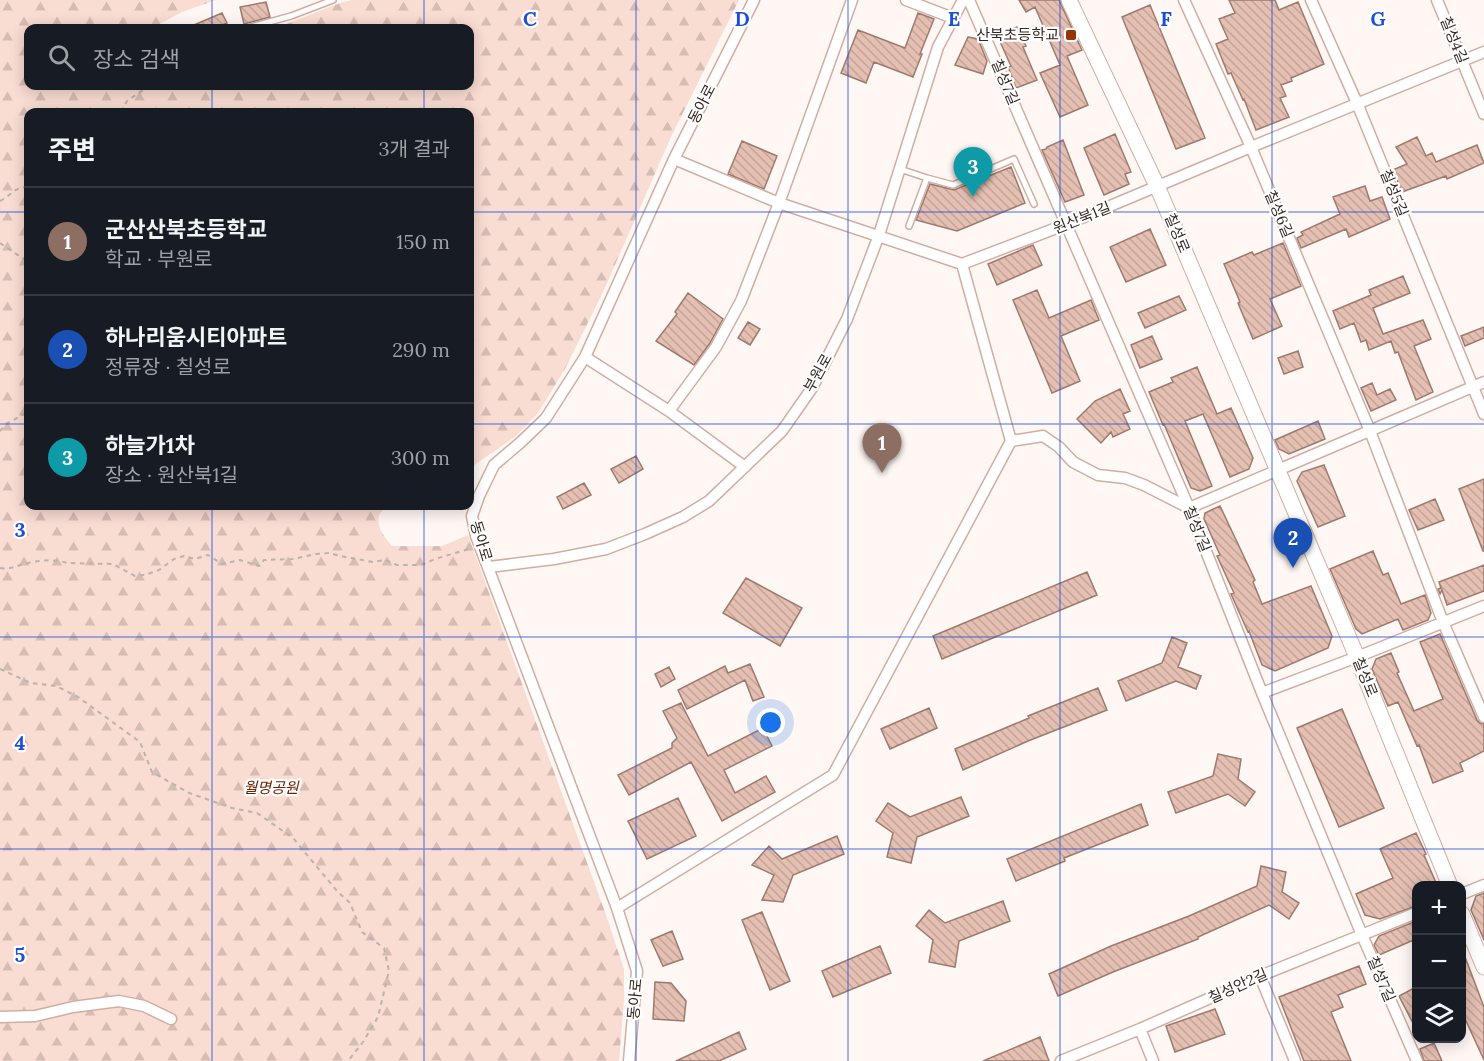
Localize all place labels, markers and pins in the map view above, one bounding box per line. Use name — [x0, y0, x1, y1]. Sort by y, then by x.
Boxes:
place label: 산북초등학교 — [976, 25, 1059, 44]
marker: 산북초등학교 — [1064, 28, 1078, 42]
pin: 3 — [954, 148, 992, 197]
pin: 1 — [862, 424, 902, 473]
pin: 2 — [1274, 518, 1312, 568]

